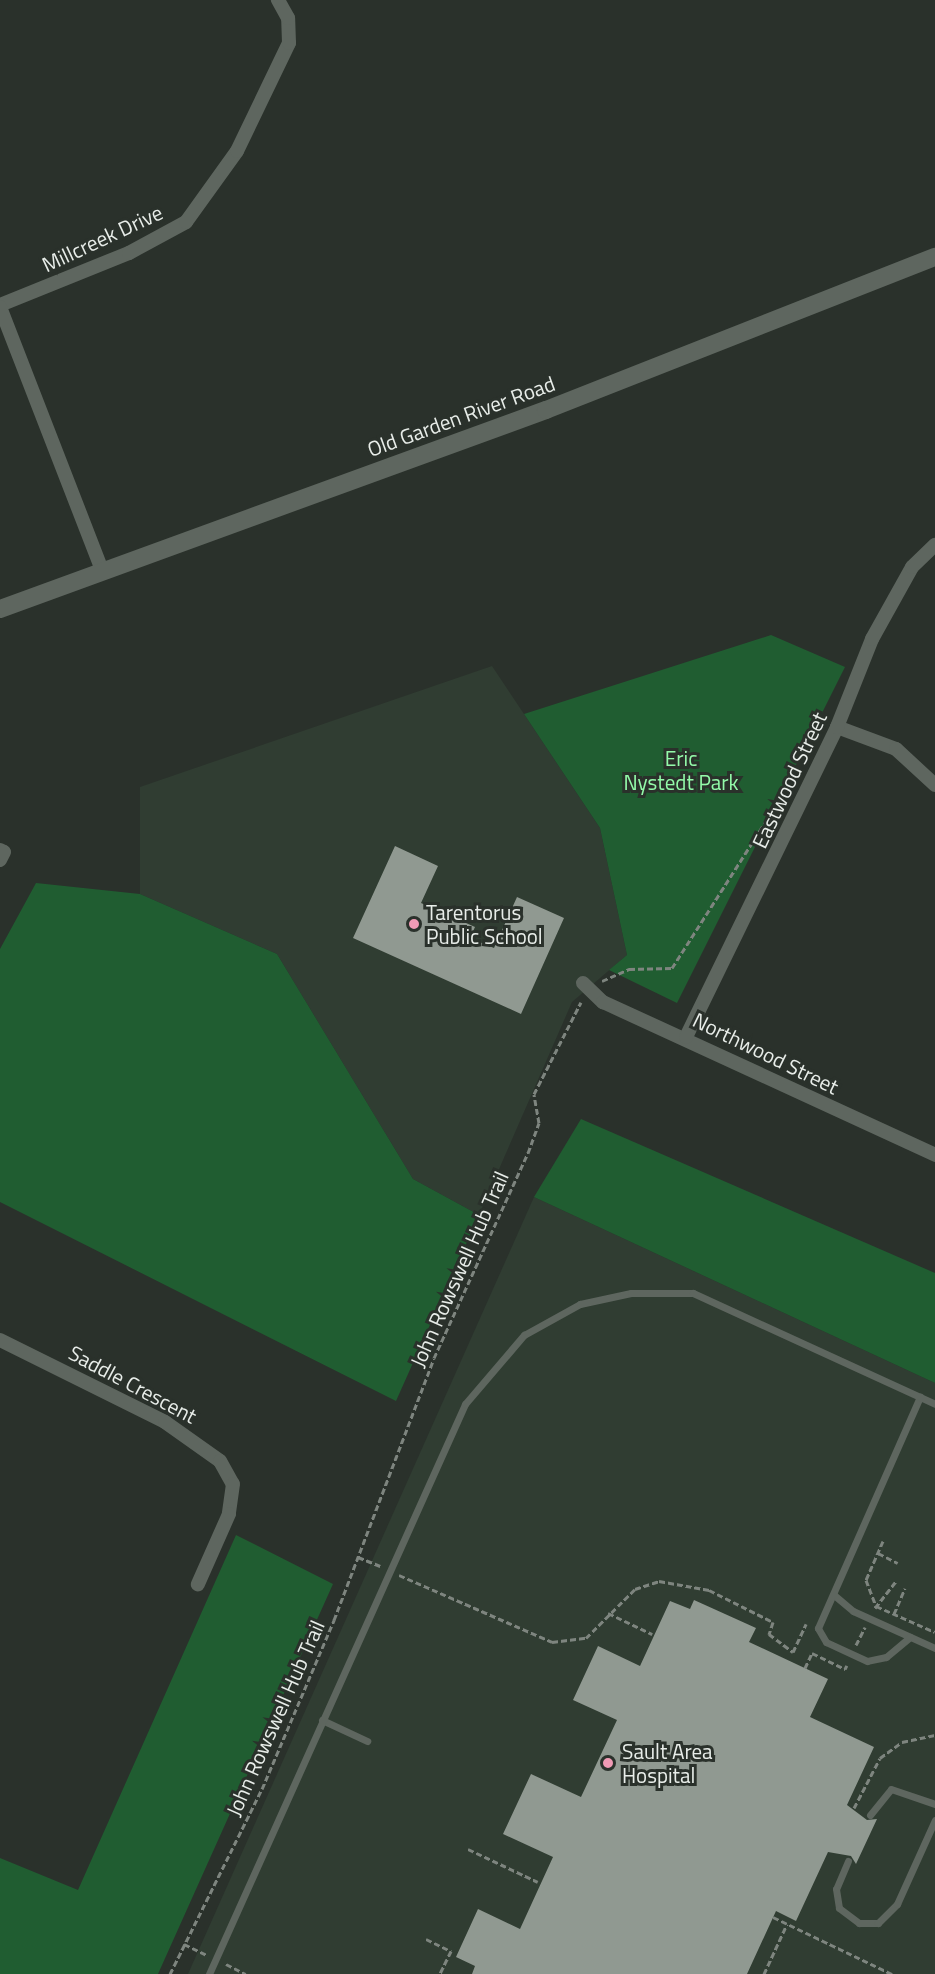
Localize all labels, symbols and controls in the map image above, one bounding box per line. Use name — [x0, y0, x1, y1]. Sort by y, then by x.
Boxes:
street label: Millcreek Drive — [38, 199, 166, 277]
street label: Old Garden River Road — [364, 370, 558, 462]
street label: Eastwood Street — [746, 708, 832, 852]
park label: Eric Nystedt Park — [623, 745, 739, 795]
place label: Tarentorus Public School — [426, 899, 543, 949]
marker: Tarentorus Public School — [407, 917, 421, 931]
street label: Northwood Street — [689, 1007, 843, 1099]
street label: John Rowswell Hub Trail — [404, 1167, 514, 1371]
street label: Saddle Crescent — [65, 1340, 201, 1428]
street label: John Rowswell Hub Trail — [220, 1616, 330, 1820]
place label: Sault Area Hospital — [622, 1738, 713, 1788]
marker: Sault Area Hospital — [599, 1754, 617, 1772]

